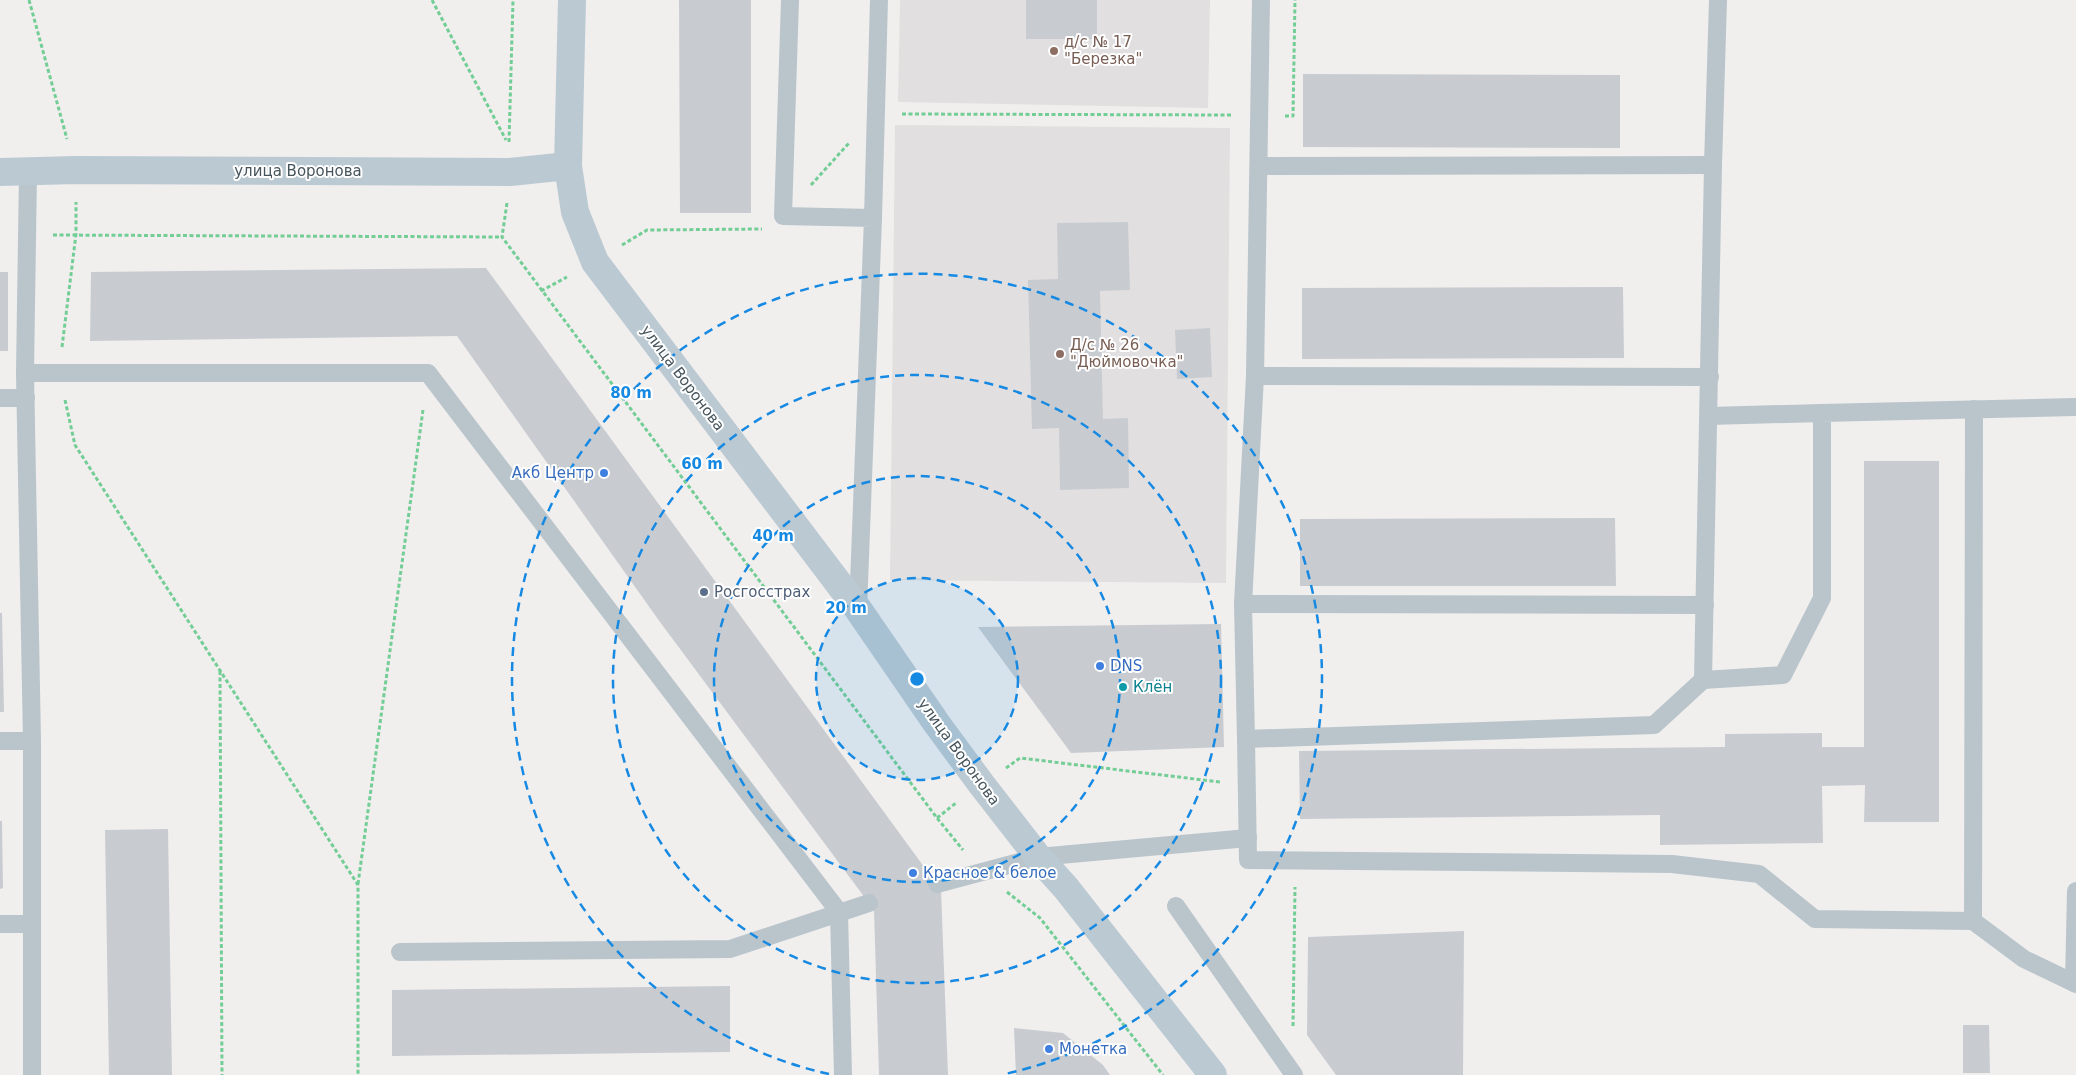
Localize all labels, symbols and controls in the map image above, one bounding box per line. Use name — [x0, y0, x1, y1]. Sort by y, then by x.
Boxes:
place label: д/с № 17 "Березка" — [1064, 33, 1142, 68]
marker: д/с № 17 "Березка" — [1048, 45, 1060, 57]
street label: улица Воронова — [234, 162, 362, 180]
street label: улица Воронова — [637, 322, 729, 434]
place label: Д/с № 26 "Дюймовочка" — [1070, 336, 1184, 371]
marker: Д/с № 26 "Дюймовочка" — [1054, 348, 1066, 360]
text: 80 m — [610, 384, 652, 402]
text: 60 m — [681, 455, 723, 473]
place label: Акб Центр — [512, 464, 594, 482]
marker: Акб Центр — [598, 467, 610, 479]
text: 40 m — [752, 527, 794, 545]
place label: Росгосстрах — [714, 583, 810, 601]
marker: Росгосстрах — [698, 586, 710, 598]
text: 20 m — [825, 599, 867, 617]
place label: DNS — [1110, 657, 1142, 675]
marker: DNS — [1094, 660, 1106, 672]
centre of rings — [908, 670, 926, 688]
place label: Клён — [1133, 678, 1172, 696]
marker: Клён — [1117, 681, 1129, 693]
street label: улица Воронова — [914, 695, 1004, 809]
place label: Красное & белое — [923, 864, 1057, 882]
marker: Красное & белое — [907, 867, 919, 879]
place label: Монетка — [1059, 1040, 1127, 1058]
marker: Монетка — [1043, 1043, 1055, 1055]

